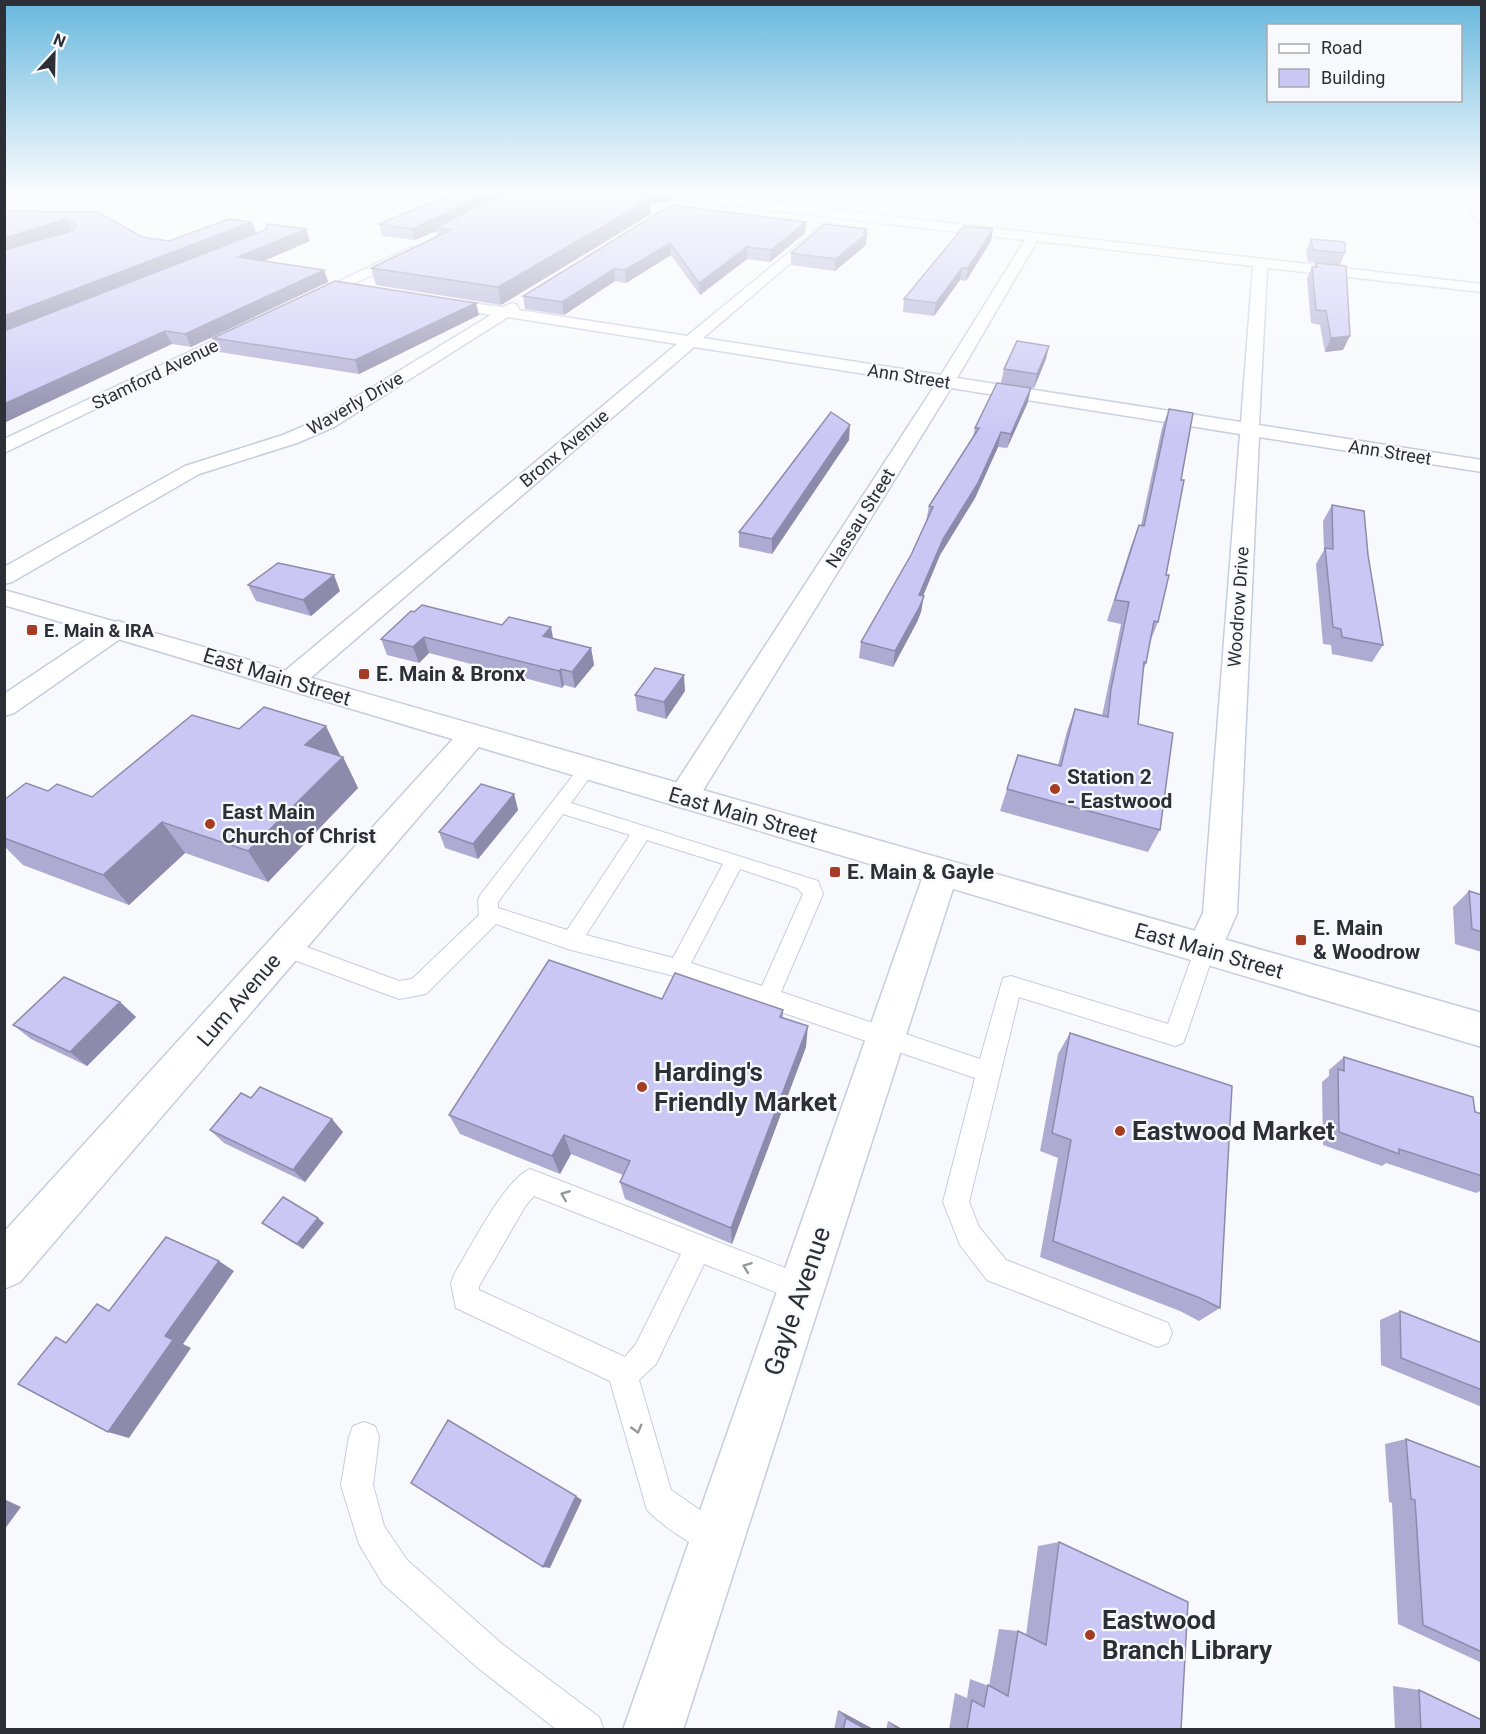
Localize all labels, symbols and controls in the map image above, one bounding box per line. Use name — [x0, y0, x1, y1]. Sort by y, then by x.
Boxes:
north arrow — [24, 24, 84, 84]
legend — [1267, 24, 1462, 102]
text: N — [51, 30, 68, 51]
text: Road — [1321, 37, 1362, 58]
text: Building — [1321, 67, 1385, 88]
street label: Stamford Avenue — [88, 334, 222, 414]
street label: Ann Street — [866, 359, 952, 393]
street label: Waverly Drive — [303, 367, 407, 439]
street label: Bronx Avenue — [515, 405, 613, 491]
street label: Ann Street — [1347, 435, 1433, 469]
street label: Nassau Street — [821, 464, 899, 571]
street label: Woodrow Drive — [1223, 546, 1253, 668]
place label: E. Main & IRA — [44, 620, 155, 641]
marker: E. Main & IRA — [25, 623, 39, 637]
street label: East Main Street — [200, 643, 354, 711]
place label: E. Main & Bronx — [376, 662, 526, 686]
marker: E. Main & Bronx — [357, 667, 371, 681]
place label: Station 2 - Eastwood — [1067, 765, 1172, 813]
street label: East Main Street — [666, 782, 820, 848]
marker: Station 2 - Eastwood — [1048, 782, 1062, 796]
place label: East Main Church of Christ — [222, 800, 376, 848]
marker: East Main Church of Christ — [203, 817, 217, 831]
place label: E. Main & Gayle — [847, 860, 994, 884]
marker: E. Main & Gayle — [828, 865, 842, 879]
place label: E. Main & Woodrow — [1313, 916, 1421, 964]
street label: East Main Street — [1132, 918, 1286, 984]
marker: E. Main & Woodrow — [1294, 933, 1308, 947]
street label: Lum Avenue — [192, 949, 286, 1051]
place label: Harding's Friendly Market — [654, 1057, 837, 1117]
marker: Harding's Friendly Market — [635, 1080, 649, 1094]
place label: Eastwood Market — [1132, 1116, 1335, 1146]
marker: Eastwood Market — [1113, 1124, 1127, 1138]
one-way arrow — [561, 1190, 571, 1203]
street label: Gayle Avenue — [757, 1223, 837, 1379]
one-way arrow — [742, 1262, 753, 1274]
one-way arrow — [630, 1424, 643, 1434]
place label: Eastwood Branch Library — [1102, 1605, 1273, 1665]
marker: Eastwood Branch Library — [1083, 1628, 1097, 1642]

